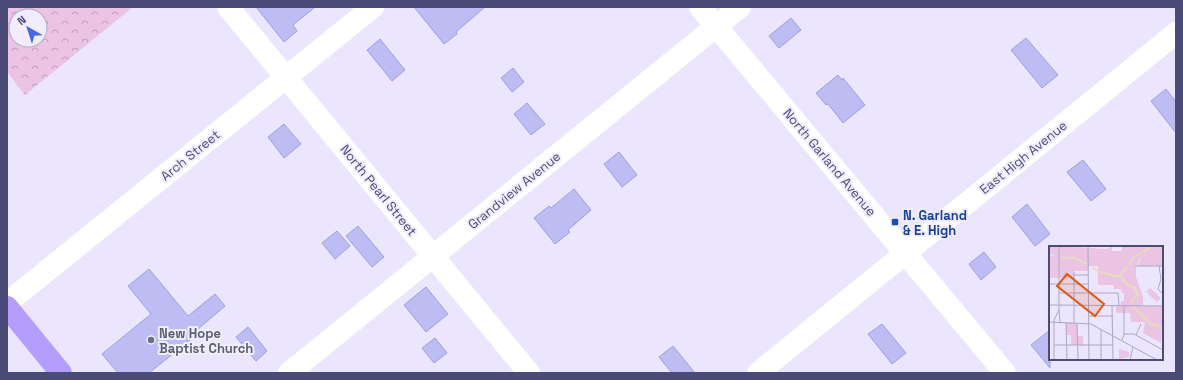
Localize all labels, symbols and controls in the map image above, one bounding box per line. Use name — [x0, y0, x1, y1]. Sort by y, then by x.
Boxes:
north arrow — [8, 8, 48, 48]
text: N — [14, 12, 29, 28]
street label: North Garland Avenue — [779, 105, 880, 220]
street label: East High Avenue — [976, 117, 1071, 198]
street label: Arch Street — [157, 126, 224, 185]
street label: North Pearl Street — [337, 141, 421, 239]
street label: Grandview Avenue — [465, 148, 564, 233]
place label: N. Garland & E. High — [903, 207, 967, 239]
marker: N. Garland & E. High — [890, 217, 900, 227]
inset map — [1049, 246, 1163, 360]
place label: New Hope Baptist Church — [159, 325, 253, 357]
marker: New Hope Baptist Church — [146, 335, 156, 345]

